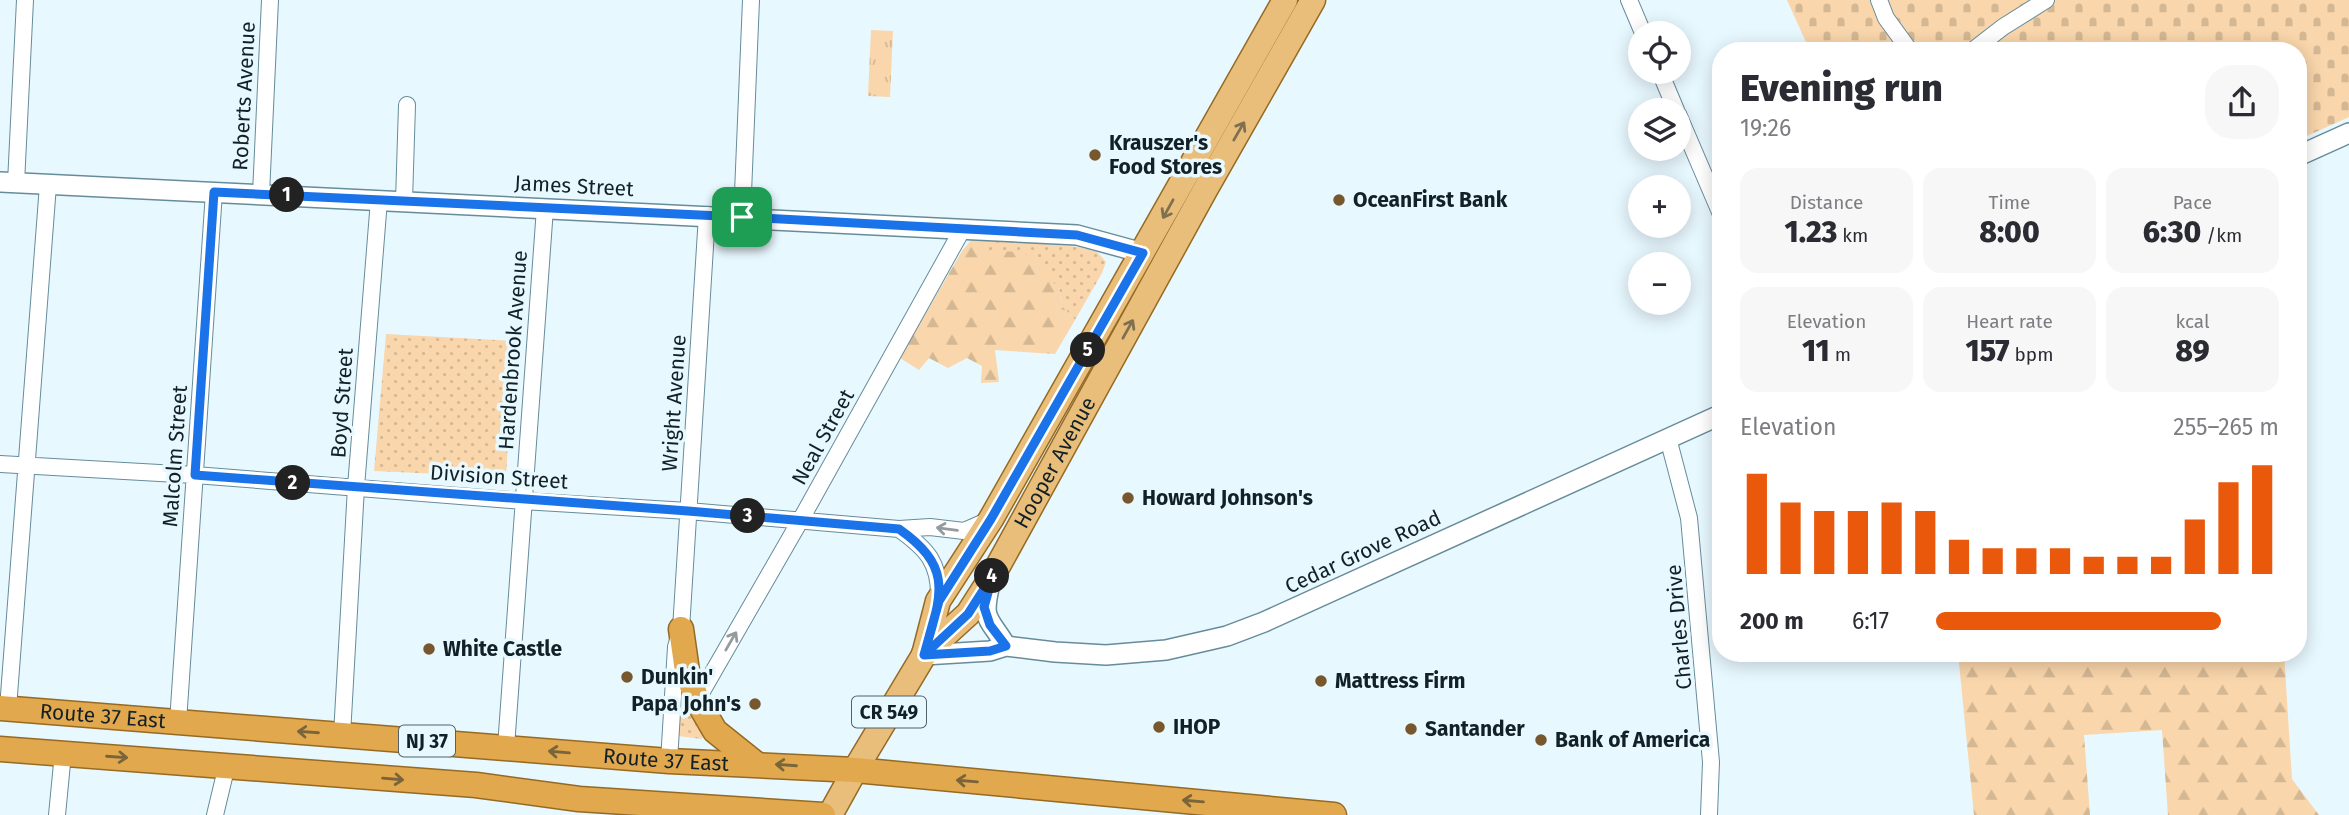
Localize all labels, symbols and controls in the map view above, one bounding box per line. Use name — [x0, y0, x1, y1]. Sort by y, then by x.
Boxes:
street label: Roberts Avenue — [227, 21, 261, 171]
map controls — [1628, 21, 1691, 315]
button: locate — [1628, 21, 1691, 84]
text: Evening run — [1740, 65, 1943, 111]
button: share — [2205, 65, 2279, 139]
button: layers — [1628, 98, 1691, 161]
text: 19:26 — [1740, 114, 1791, 142]
one-way arrow — [1232, 121, 1246, 141]
place label: Krauszer's Food Stores — [1109, 130, 1222, 180]
marker: Krauszer's Food Stores — [1087, 147, 1103, 163]
street label: James Street — [514, 170, 635, 202]
button: + — [1628, 175, 1691, 238]
pin: 1 — [270, 178, 304, 212]
text: 1 — [282, 183, 291, 206]
pin — [712, 187, 772, 247]
place label: OceanFirst Bank — [1353, 187, 1508, 213]
text: Distance — [1790, 191, 1863, 214]
text: Time — [1989, 191, 2030, 214]
text: Pace — [2173, 191, 2212, 214]
marker: OceanFirst Bank — [1331, 192, 1347, 208]
icon: arrive — [723, 198, 761, 236]
one-way arrow — [1161, 199, 1175, 219]
text: 1.23 — [1785, 214, 1837, 250]
text: 8:00 — [1979, 214, 2040, 250]
text: 6:30 — [2143, 214, 2201, 250]
text: km — [1837, 224, 1868, 247]
text: /km — [2201, 224, 2242, 247]
street label: Hardenbrook Avenue — [493, 249, 533, 451]
button: − — [1628, 252, 1691, 315]
text: Elevation — [1787, 310, 1866, 333]
text: Heart rate — [1966, 310, 2053, 333]
text: kcal — [2175, 310, 2210, 333]
one-way arrow — [1121, 320, 1135, 340]
pin: 5 — [1070, 332, 1106, 368]
text: 11 — [1802, 333, 1830, 369]
text: 157 — [1966, 333, 2010, 369]
text: 89 — [2175, 333, 2210, 369]
street label: Wright Avenue — [656, 334, 692, 472]
text: 5 — [1082, 338, 1093, 361]
text: m — [1830, 343, 1851, 366]
text: bpm — [2010, 343, 2053, 366]
street label: Boyd Street — [325, 347, 359, 459]
street label: Malcolm Street — [157, 384, 193, 528]
street label: Neal Street — [786, 384, 860, 489]
street label: Hooper Avenue — [1008, 392, 1101, 533]
text: Elevation — [1740, 413, 1836, 441]
text: 255–265 m — [2173, 413, 2279, 441]
street label: Division Street — [429, 459, 569, 495]
pin: 2 — [276, 466, 310, 500]
text: 2 — [288, 471, 297, 494]
place label: Howard Johnson's — [1142, 485, 1313, 511]
marker: Howard Johnson's — [1120, 490, 1136, 506]
pin: 3 — [730, 498, 766, 534]
text: 3 — [743, 504, 752, 527]
street label: Cedar Grove Road — [1281, 505, 1445, 599]
one-way arrow — [936, 523, 958, 536]
pin: 4 — [974, 558, 1010, 594]
street label: Charles Drive — [1661, 563, 1697, 691]
text: 4 — [986, 564, 997, 587]
text: 200 m — [1740, 607, 1804, 635]
text: 6:17 — [1852, 607, 1889, 635]
one-way arrow — [724, 631, 738, 651]
place label: White Castle — [443, 636, 562, 662]
marker: White Castle — [421, 641, 437, 657]
place label: Dunkin' — [641, 664, 713, 690]
place label: Mattress Firm — [1335, 668, 1465, 694]
marker: Dunkin' — [619, 669, 635, 685]
marker: Mattress Firm — [1313, 673, 1329, 689]
place label: Papa John's — [631, 691, 741, 717]
marker: Papa John's — [747, 696, 763, 712]
road number: CR 549 — [852, 696, 926, 727]
street label: Route 37 East — [39, 698, 167, 734]
place label: IHOP — [1173, 714, 1221, 740]
place label: Santander — [1425, 716, 1525, 742]
marker: IHOP — [1151, 719, 1167, 735]
marker: Santander — [1403, 721, 1419, 737]
one-way arrow — [297, 725, 320, 738]
road number: NJ 37 — [399, 726, 455, 756]
place label: Bank of America — [1555, 727, 1710, 753]
marker: Bank of America — [1533, 732, 1549, 748]
street label: Route 37 East — [602, 743, 730, 777]
one-way arrow — [549, 745, 571, 758]
one-way arrow — [105, 751, 128, 764]
one-way arrow — [775, 759, 798, 772]
one-way arrow — [381, 773, 403, 786]
one-way arrow — [956, 774, 979, 787]
one-way arrow — [1182, 794, 1205, 807]

